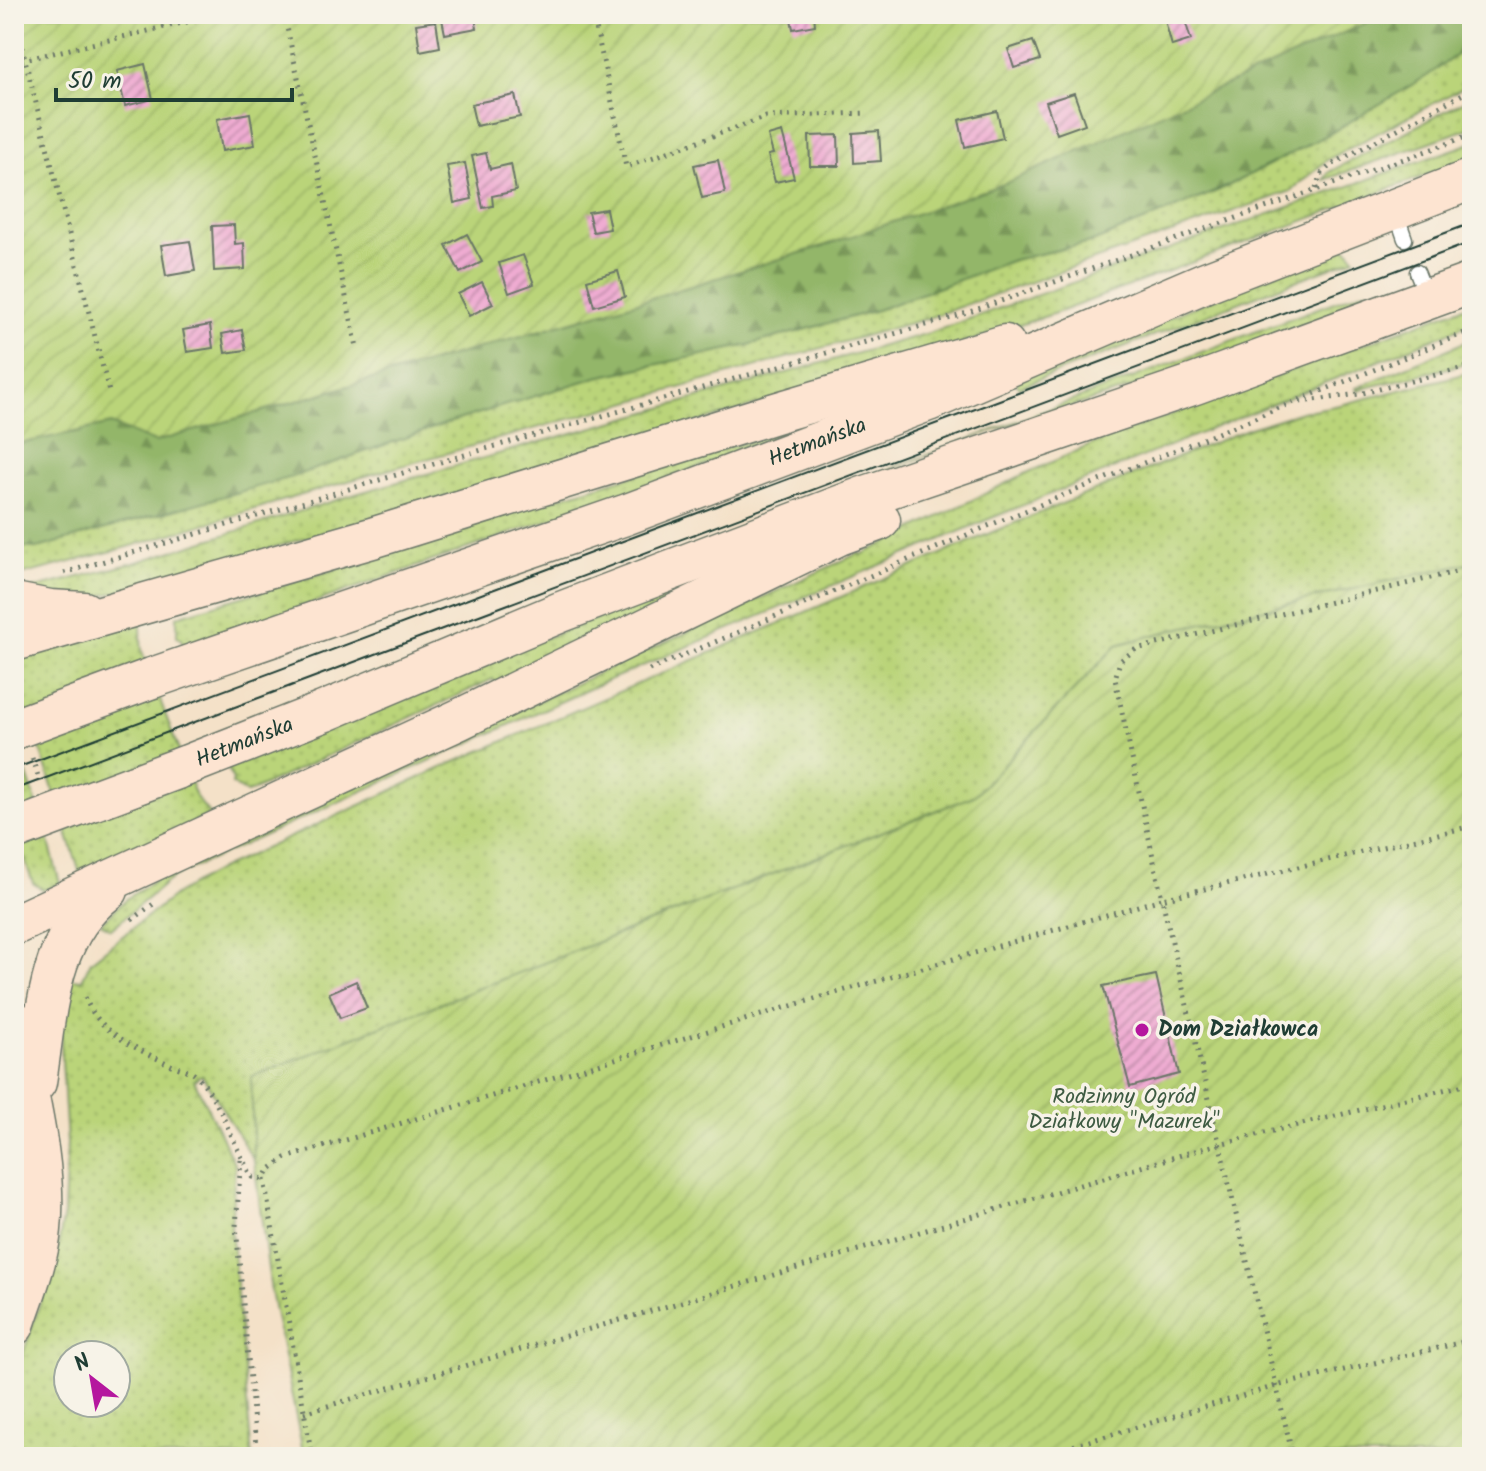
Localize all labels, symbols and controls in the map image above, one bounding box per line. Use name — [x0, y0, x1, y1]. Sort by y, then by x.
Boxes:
scale bar — [56, 52, 292, 102]
text: 50 m — [68, 62, 122, 101]
street label: Hetmańska — [763, 408, 872, 477]
street label: Hetmańska — [190, 708, 299, 778]
place label: Dom Działkowca — [1158, 1013, 1318, 1048]
marker: Dom Działkowca — [1133, 1021, 1151, 1039]
park label: Rodzinny Ogród Działkowy "Mazurek" — [1028, 1080, 1220, 1140]
north arrow — [52, 1339, 132, 1419]
text: N — [68, 1345, 98, 1383]

